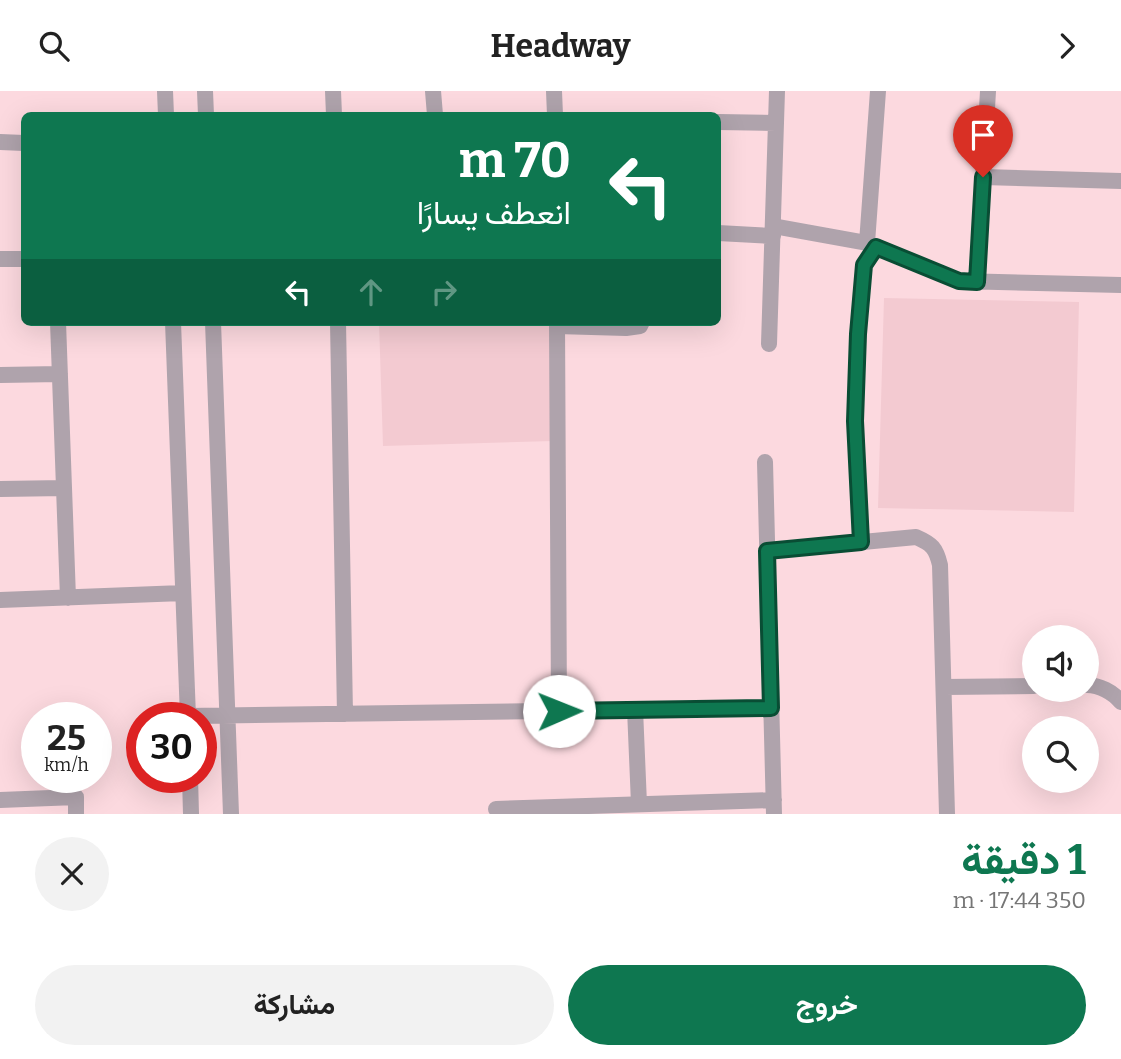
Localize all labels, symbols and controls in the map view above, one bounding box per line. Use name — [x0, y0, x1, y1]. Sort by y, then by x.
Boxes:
icon: search — [35, 27, 73, 65]
text: Headway — [490, 27, 631, 65]
icon: forward — [1048, 27, 1086, 65]
pin — [953, 105, 1013, 177]
icon: arrive — [964, 116, 1002, 154]
text: 70 m — [459, 131, 571, 190]
icon: left — [595, 140, 686, 231]
text: انعطف يسارًا — [417, 194, 571, 232]
icon: left — [279, 273, 317, 311]
icon: ahead — [352, 273, 390, 311]
icon: right — [425, 273, 463, 311]
map controls — [1022, 625, 1099, 793]
button: sound — [1022, 625, 1099, 702]
position arrow — [522, 674, 596, 748]
speed limit sign: 30 — [126, 702, 217, 793]
button: search — [1022, 716, 1099, 793]
text: 25 — [47, 717, 86, 759]
text: km/h — [44, 754, 89, 776]
text: 1 دقيقة — [961, 835, 1086, 885]
button: close — [35, 837, 109, 911]
text: 350 m · 17:44 — [953, 886, 1086, 914]
button: مشاركة — [35, 965, 554, 1045]
button: خروج — [568, 965, 1086, 1045]

